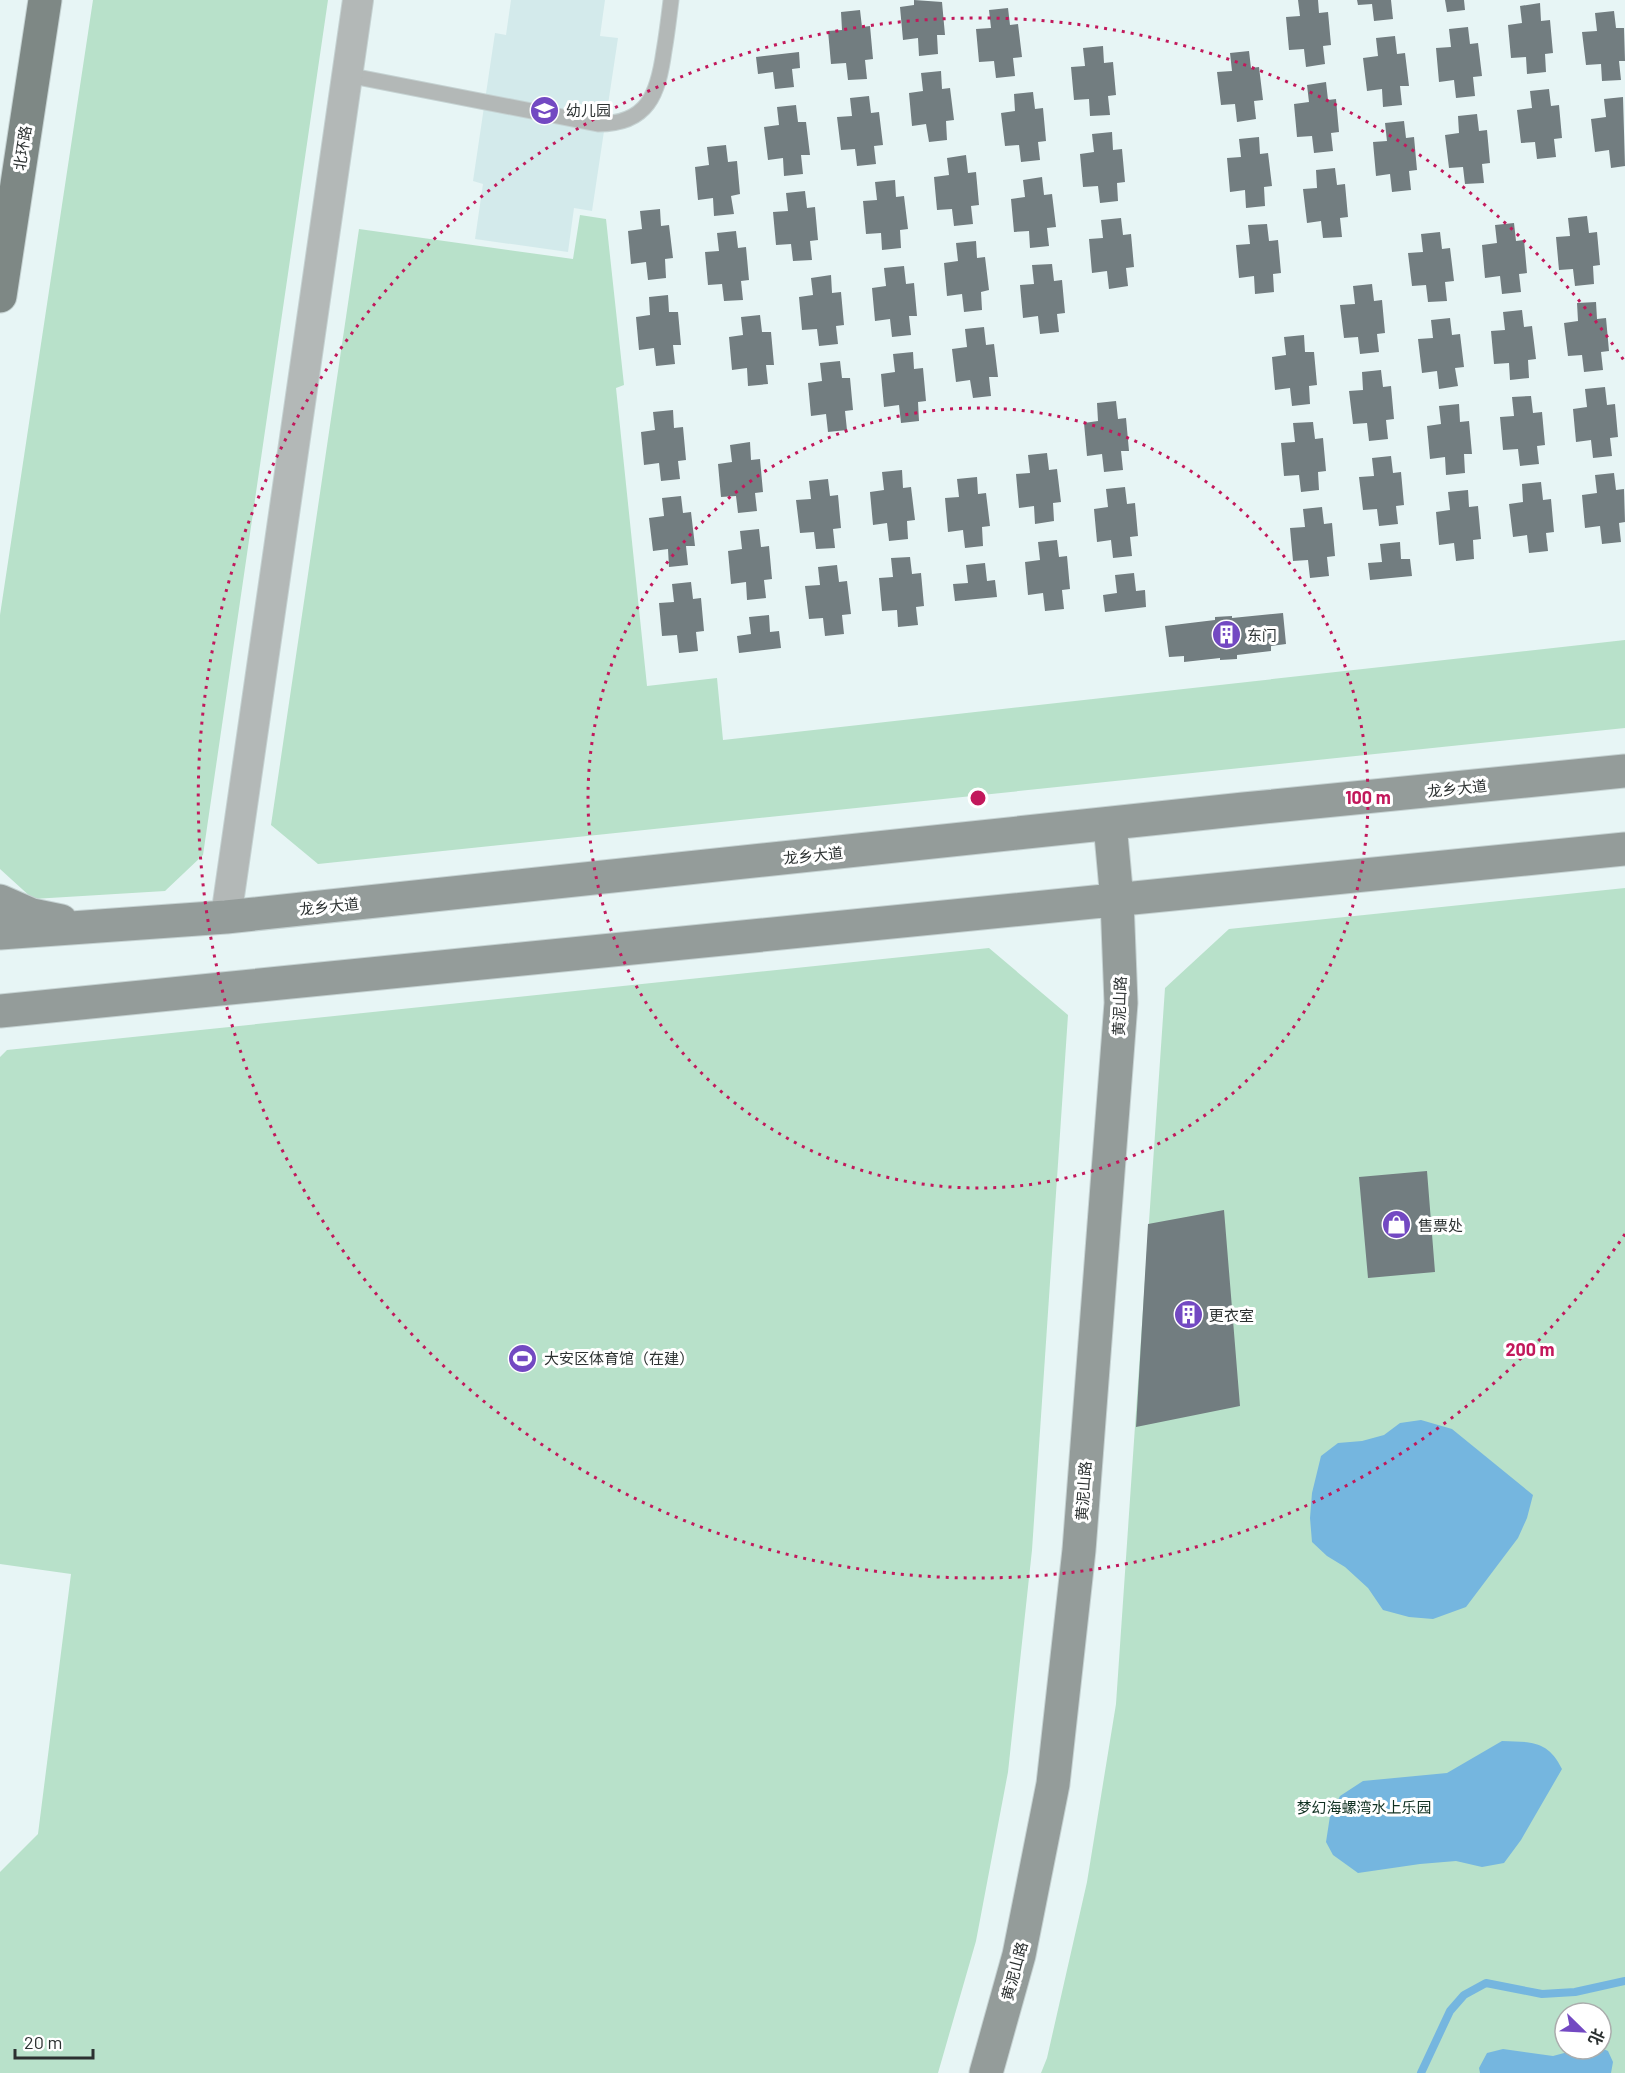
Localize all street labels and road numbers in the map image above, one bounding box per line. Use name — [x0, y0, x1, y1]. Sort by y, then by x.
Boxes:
street label: 北环路 — [10, 124, 34, 172]
street label: 龙乡大道 — [1426, 776, 1488, 800]
street label: 龙乡大道 — [782, 843, 844, 867]
street label: 龙乡大道 — [298, 894, 360, 918]
street label: 黄泥山路 — [1109, 976, 1129, 1036]
street label: 黄泥山路 — [1072, 1460, 1094, 1522]
street label: 黄泥山路 — [998, 1940, 1030, 2002]

